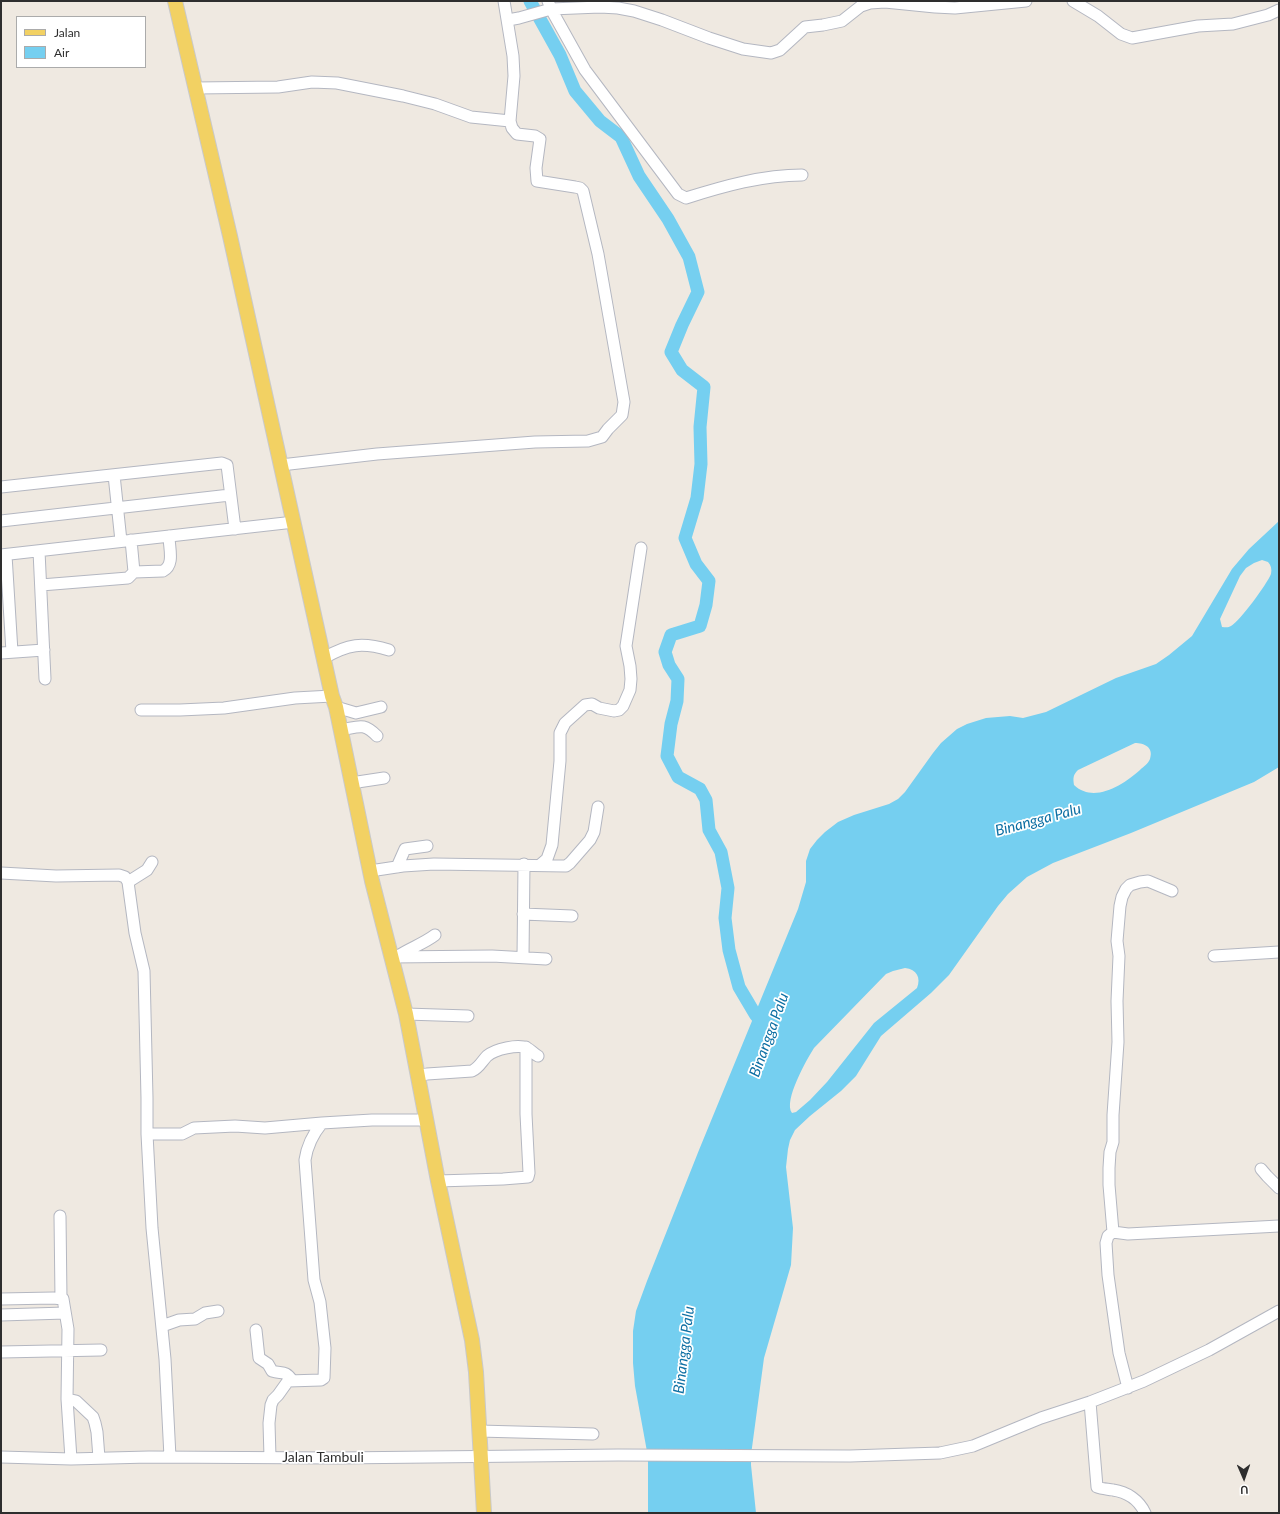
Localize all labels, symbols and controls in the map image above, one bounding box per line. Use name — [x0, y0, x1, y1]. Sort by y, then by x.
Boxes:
legend — [16, 16, 146, 68]
text: Jalan — [54, 25, 80, 40]
text: Air — [54, 45, 69, 60]
water label: Binangga Palu — [993, 800, 1083, 840]
water label: Binangga Palu — [745, 990, 793, 1080]
water label: Binangga Palu — [670, 1305, 698, 1395]
street label: Jalan Tambuli — [282, 1449, 364, 1465]
north arrow — [1224, 1458, 1264, 1498]
text: U — [1240, 1484, 1249, 1497]

